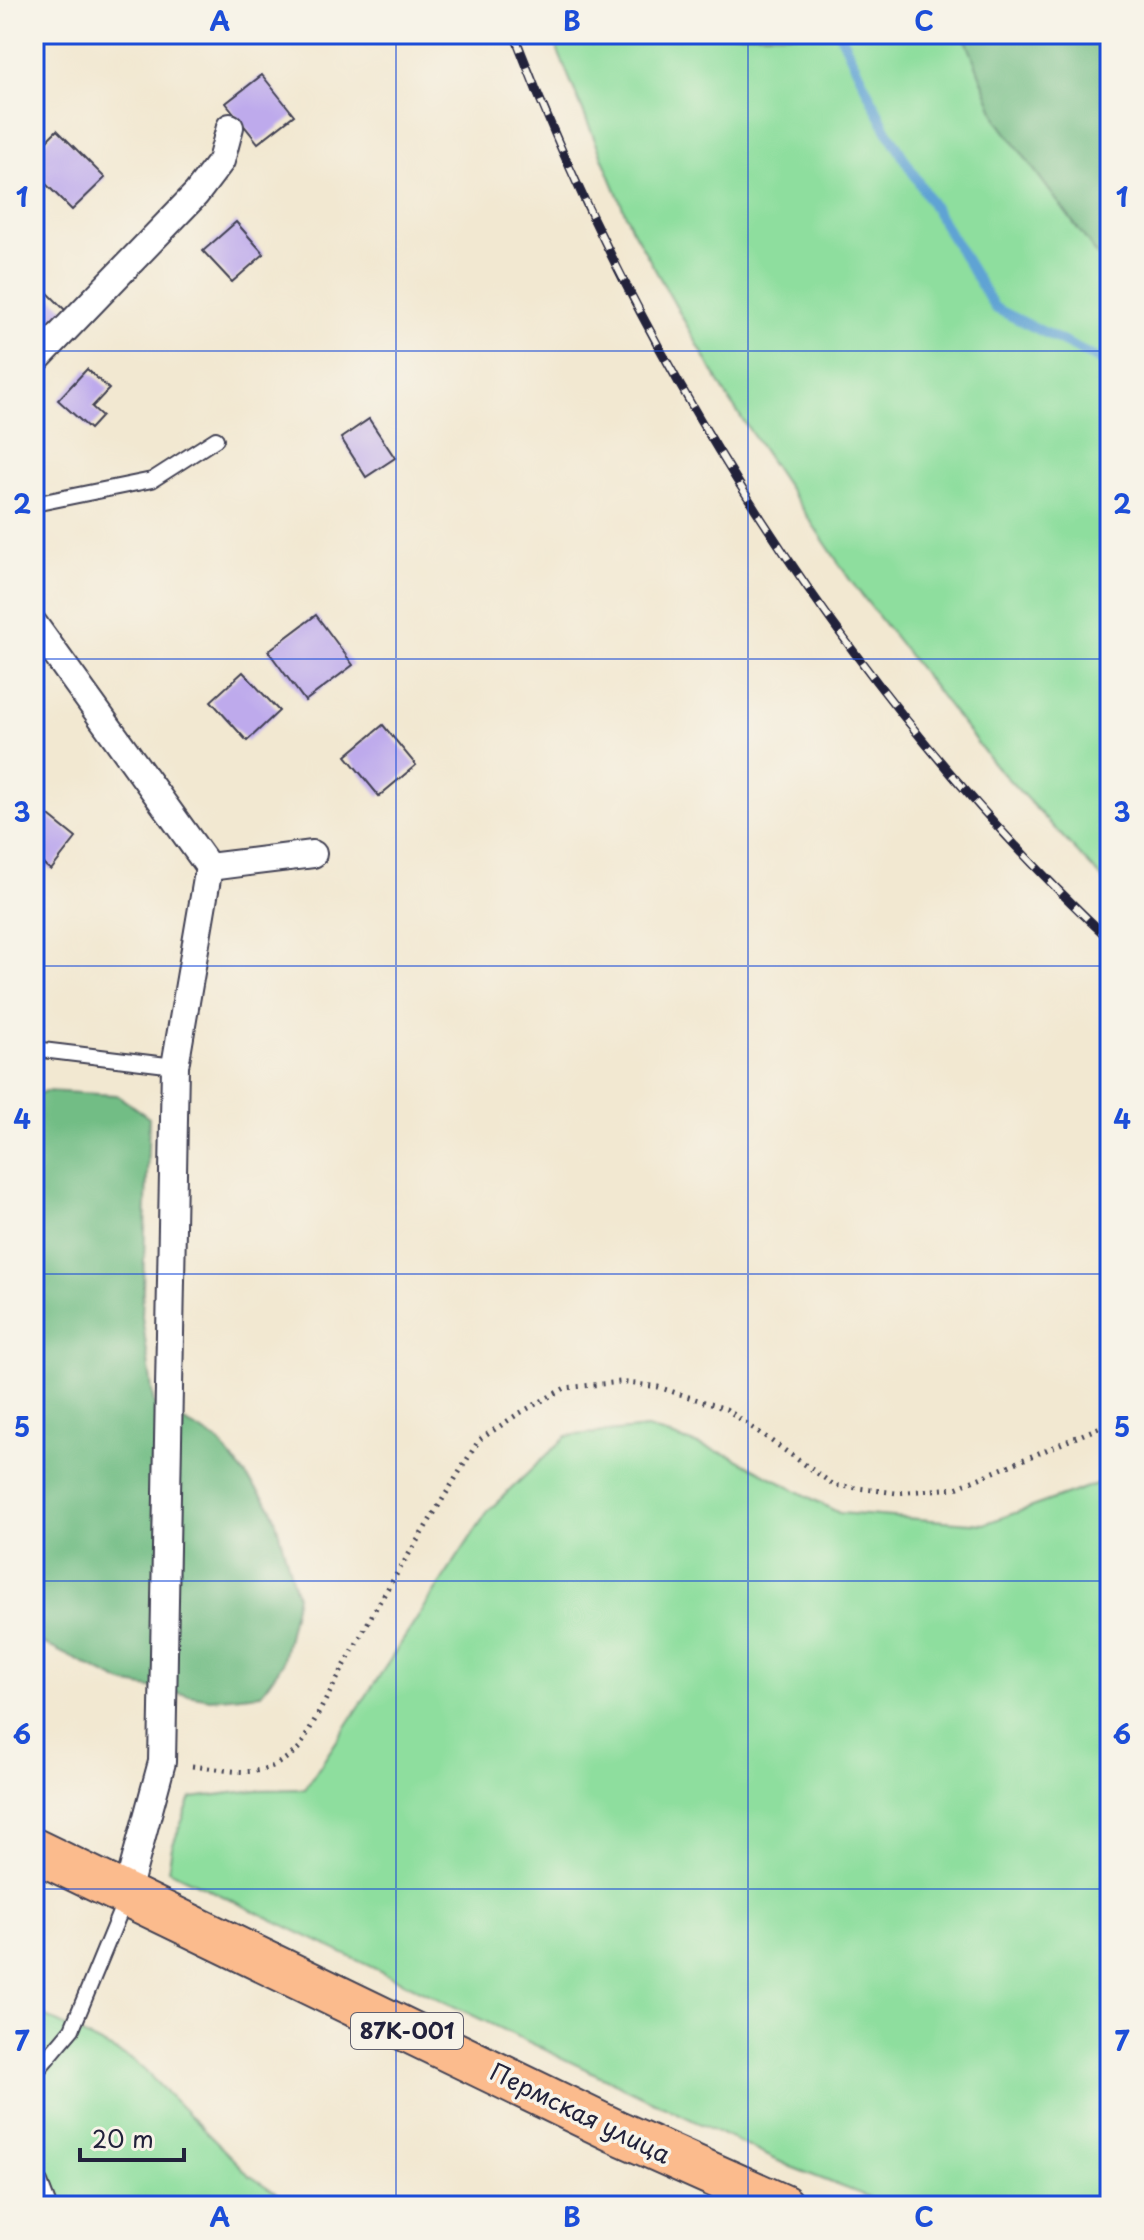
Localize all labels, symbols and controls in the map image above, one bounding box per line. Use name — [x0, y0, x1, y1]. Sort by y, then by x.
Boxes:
text: A — [210, 1, 230, 40]
text: B — [563, 1, 581, 40]
text: C — [914, 1, 934, 40]
text: 1 — [16, 177, 28, 216]
text: 1 — [1116, 177, 1128, 216]
text: 2 — [13, 484, 31, 523]
text: 2 — [1113, 484, 1131, 523]
text: 3 — [13, 792, 31, 831]
text: 3 — [1113, 792, 1131, 831]
text: 4 — [13, 1099, 31, 1138]
text: 4 — [1113, 1099, 1131, 1138]
text: 5 — [14, 1407, 30, 1446]
text: 5 — [1114, 1407, 1130, 1446]
text: 6 — [13, 1714, 31, 1753]
text: 6 — [1113, 1714, 1131, 1753]
road number: 87К-001 — [351, 2013, 463, 2049]
text: 7 — [15, 2021, 30, 2060]
text: 7 — [1115, 2021, 1130, 2060]
street label: Пермская улица — [485, 2053, 677, 2172]
scale bar — [80, 2112, 184, 2162]
text: 20 m — [92, 2120, 154, 2156]
text: A — [210, 2197, 230, 2236]
text: B — [563, 2197, 581, 2236]
text: C — [914, 2197, 934, 2236]

